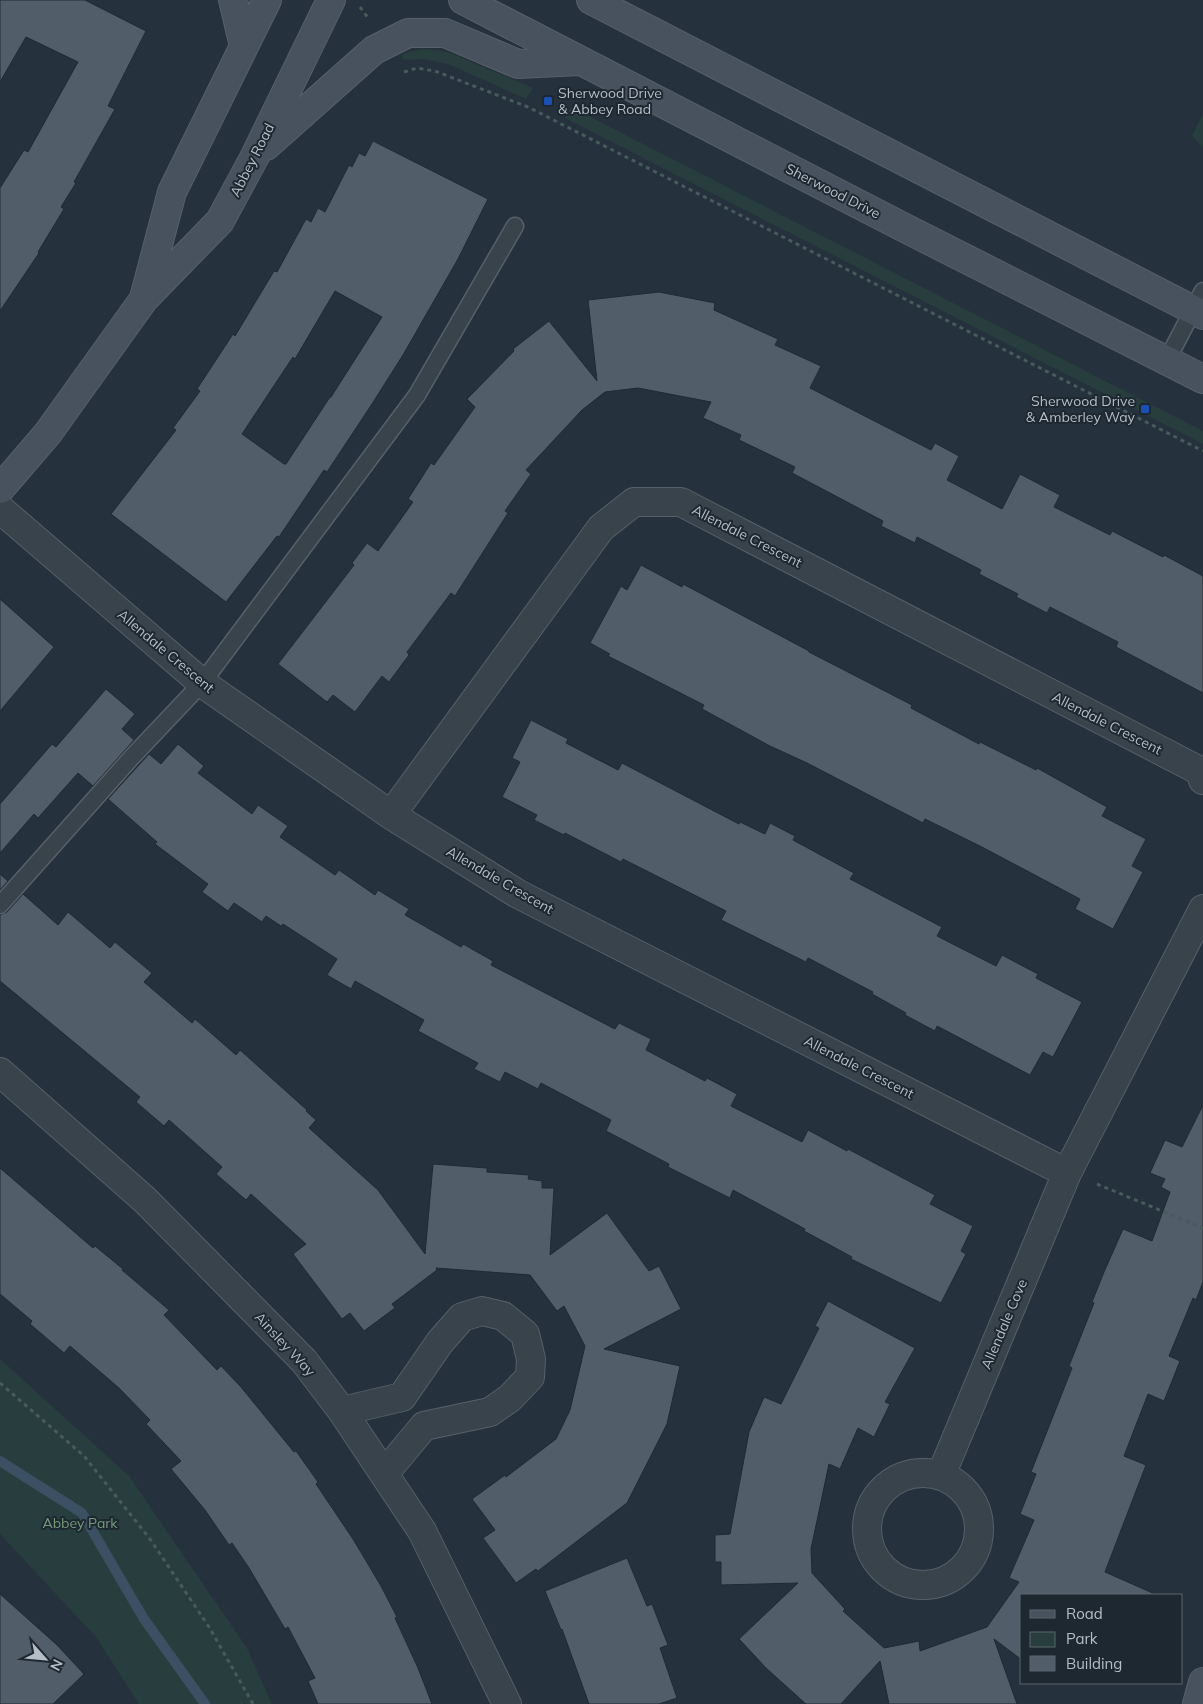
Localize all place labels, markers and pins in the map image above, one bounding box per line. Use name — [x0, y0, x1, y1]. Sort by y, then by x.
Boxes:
place label: Sherwood Drive & Abbey Road — [558, 84, 662, 118]
marker: Sherwood Drive & Abbey Road — [542, 95, 554, 107]
place label: Sherwood Drive & Amberley Way — [1026, 392, 1136, 426]
marker: Sherwood Drive & Amberley Way — [1139, 403, 1151, 415]

